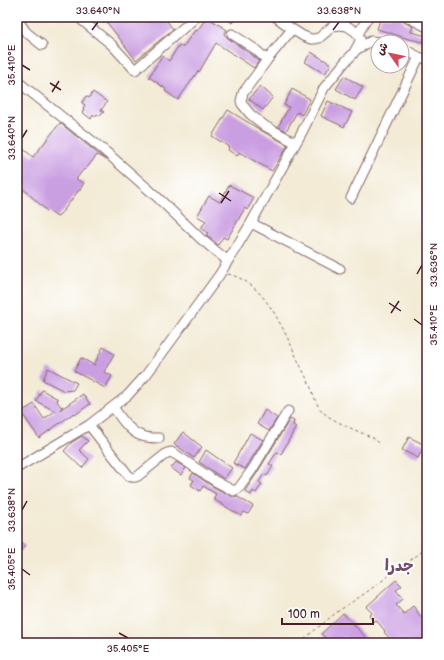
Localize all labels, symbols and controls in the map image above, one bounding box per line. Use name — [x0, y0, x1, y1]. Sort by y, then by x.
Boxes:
text: 33.640°N — [76, 5, 120, 17]
text: 33.638°N — [317, 5, 361, 17]
north arrow — [370, 34, 410, 74]
text: ش — [373, 40, 391, 57]
text: 35.410°E — [6, 44, 18, 85]
text: 33.640°N — [6, 116, 18, 160]
text: 33.636°N — [428, 243, 440, 287]
text: 35.410°E — [428, 304, 440, 345]
text: 33.638°N — [6, 488, 18, 532]
text: 35.405°E — [6, 547, 18, 590]
district label: جدرا — [385, 557, 413, 576]
scale bar — [282, 600, 373, 626]
text: 100 m — [288, 607, 320, 622]
text: 35.405°E — [107, 643, 150, 655]

